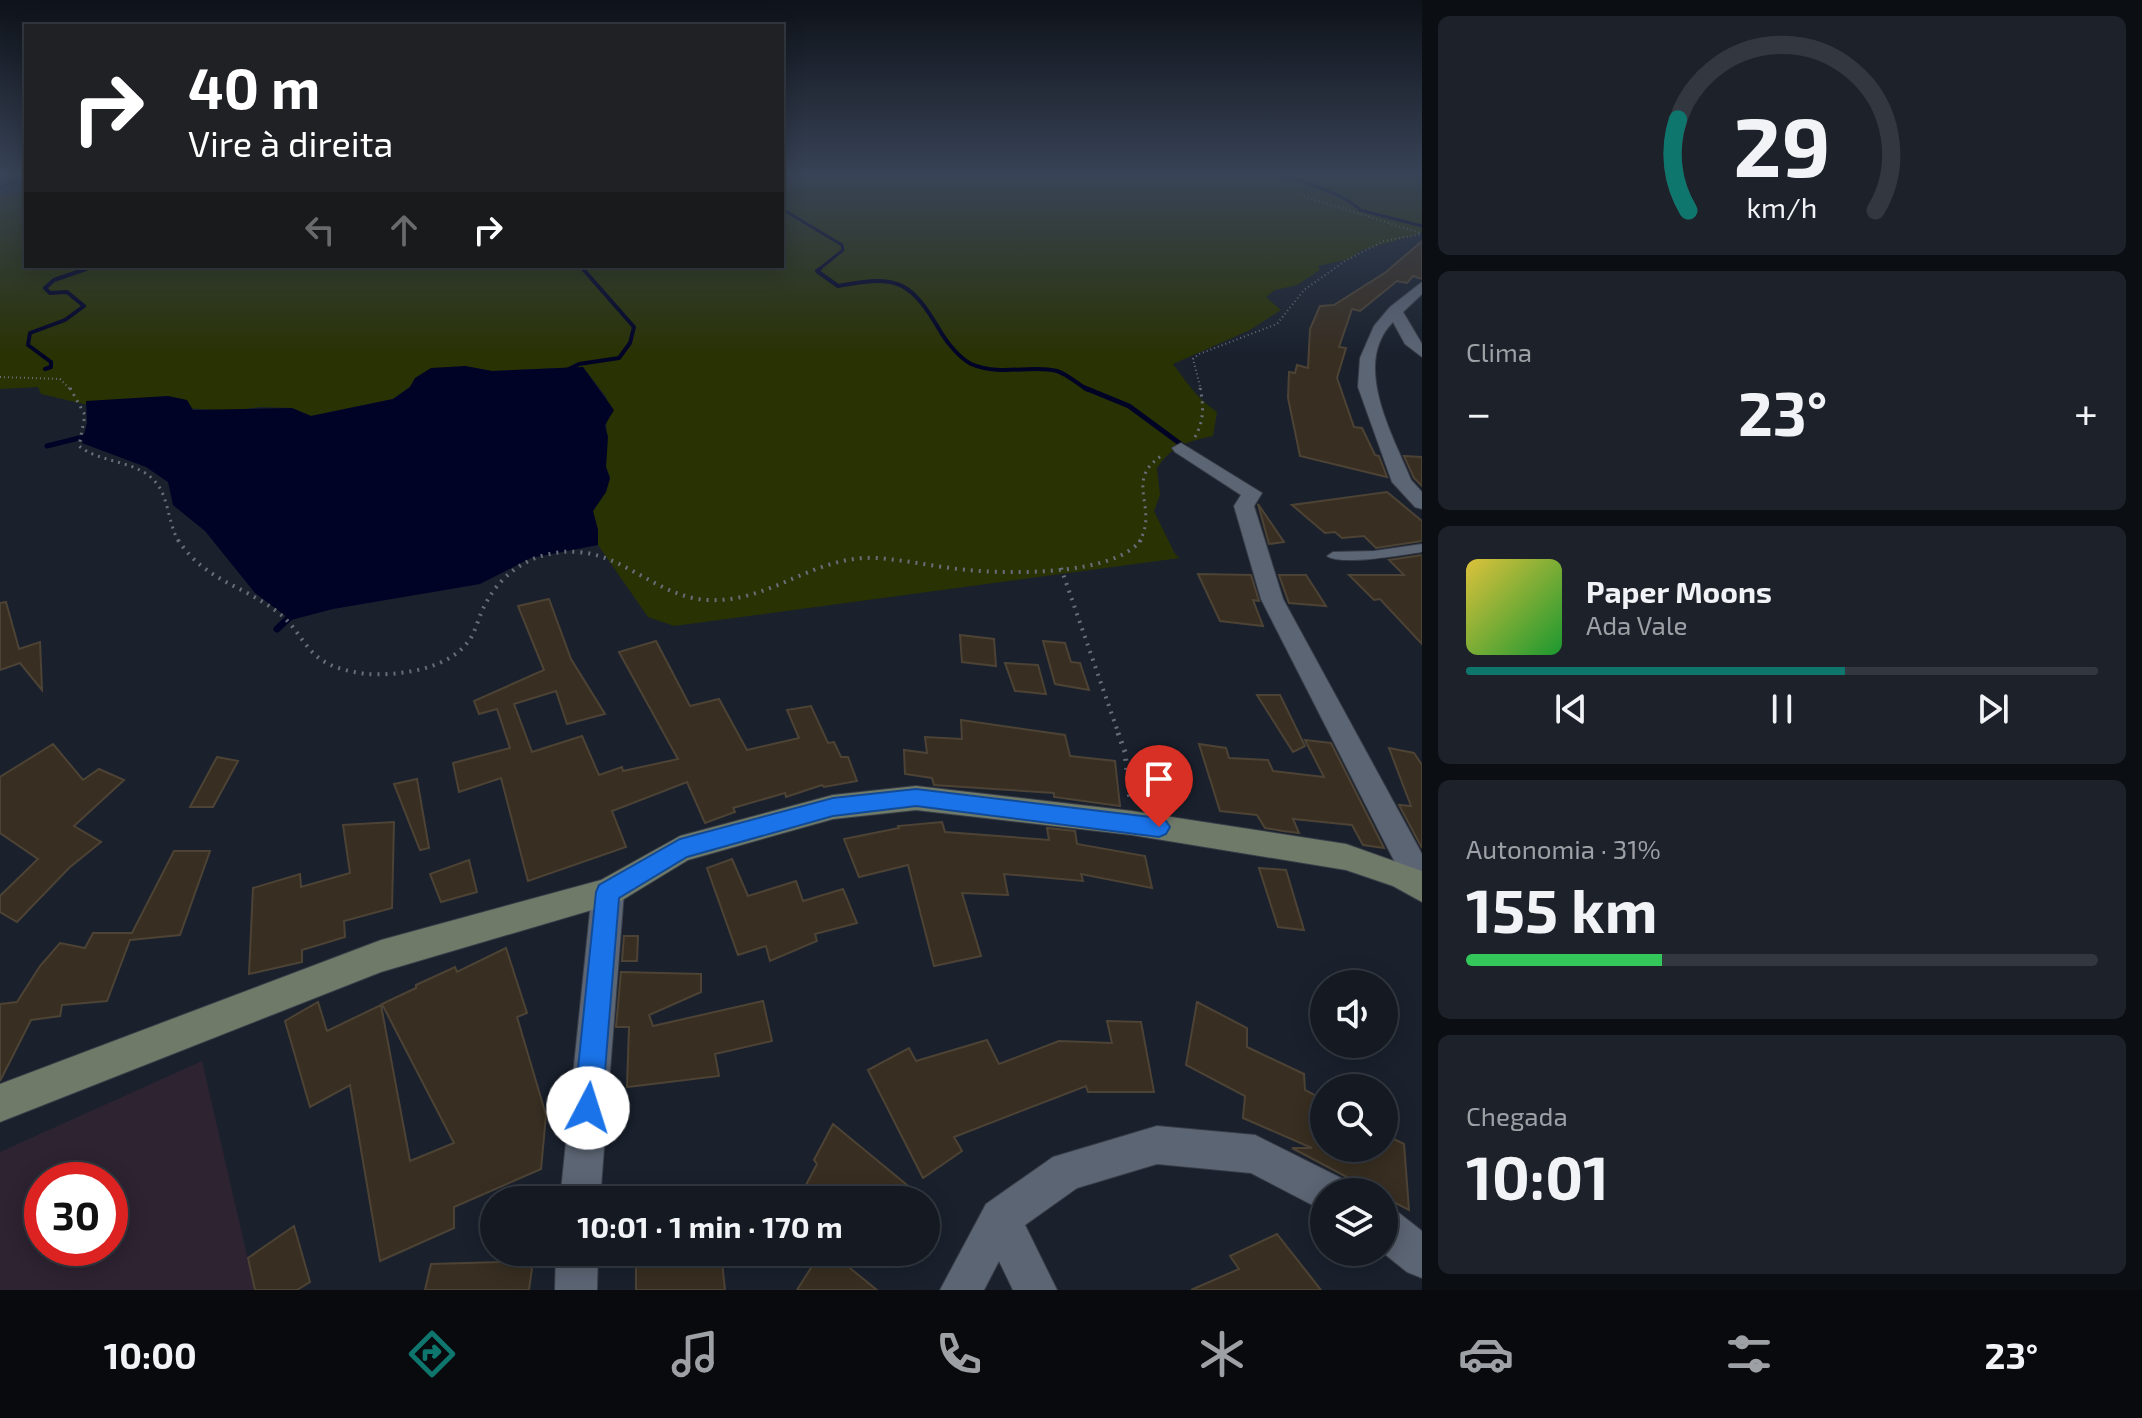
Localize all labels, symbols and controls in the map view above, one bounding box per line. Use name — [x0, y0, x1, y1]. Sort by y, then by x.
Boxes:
text: 40 m — [188, 53, 320, 120]
icon: right — [56, 56, 160, 160]
text: 29 — [1733, 94, 1831, 194]
text: Vire à direita — [188, 121, 393, 164]
text: km/h — [1747, 190, 1817, 225]
icon: left — [298, 208, 342, 252]
icon: ahead — [382, 208, 426, 252]
icon: right — [466, 208, 510, 252]
text: Clima — [1466, 336, 1532, 367]
text: 23° — [1738, 376, 1828, 448]
text: − — [1466, 385, 1492, 438]
text: + — [2074, 385, 2098, 438]
text: Paper Moons — [1586, 573, 1772, 609]
text: Ada Vale — [1586, 609, 1688, 640]
icon: previous — [1549, 687, 1593, 731]
icon: pause — [1760, 687, 1804, 731]
icon: next — [1971, 687, 2015, 731]
pin — [1125, 745, 1193, 827]
icon: arrive — [1137, 757, 1181, 801]
text: Autonomia · 31% — [1466, 833, 1661, 864]
text: 155 km — [1466, 873, 1658, 945]
map controls — [1310, 970, 1398, 1266]
button: sound — [1310, 970, 1398, 1058]
position arrow — [546, 1066, 630, 1150]
button: search — [1310, 1074, 1398, 1162]
text: Chegada — [1466, 1100, 1568, 1131]
text: 10:01 — [1466, 1140, 1609, 1212]
speed limit sign: 30 — [24, 1162, 128, 1266]
button: layers — [1310, 1178, 1398, 1266]
text: 10:01 · 1 min · 170 m — [577, 1208, 843, 1244]
icon: directions — [404, 1326, 460, 1382]
icon: music — [667, 1326, 723, 1382]
icon: phone — [931, 1326, 987, 1382]
icon: climate — [1194, 1326, 1250, 1382]
icon: car — [1458, 1326, 1514, 1382]
icon: filters — [1721, 1326, 1777, 1382]
text: 10:00 — [104, 1333, 197, 1376]
text: 23° — [1985, 1333, 2038, 1376]

